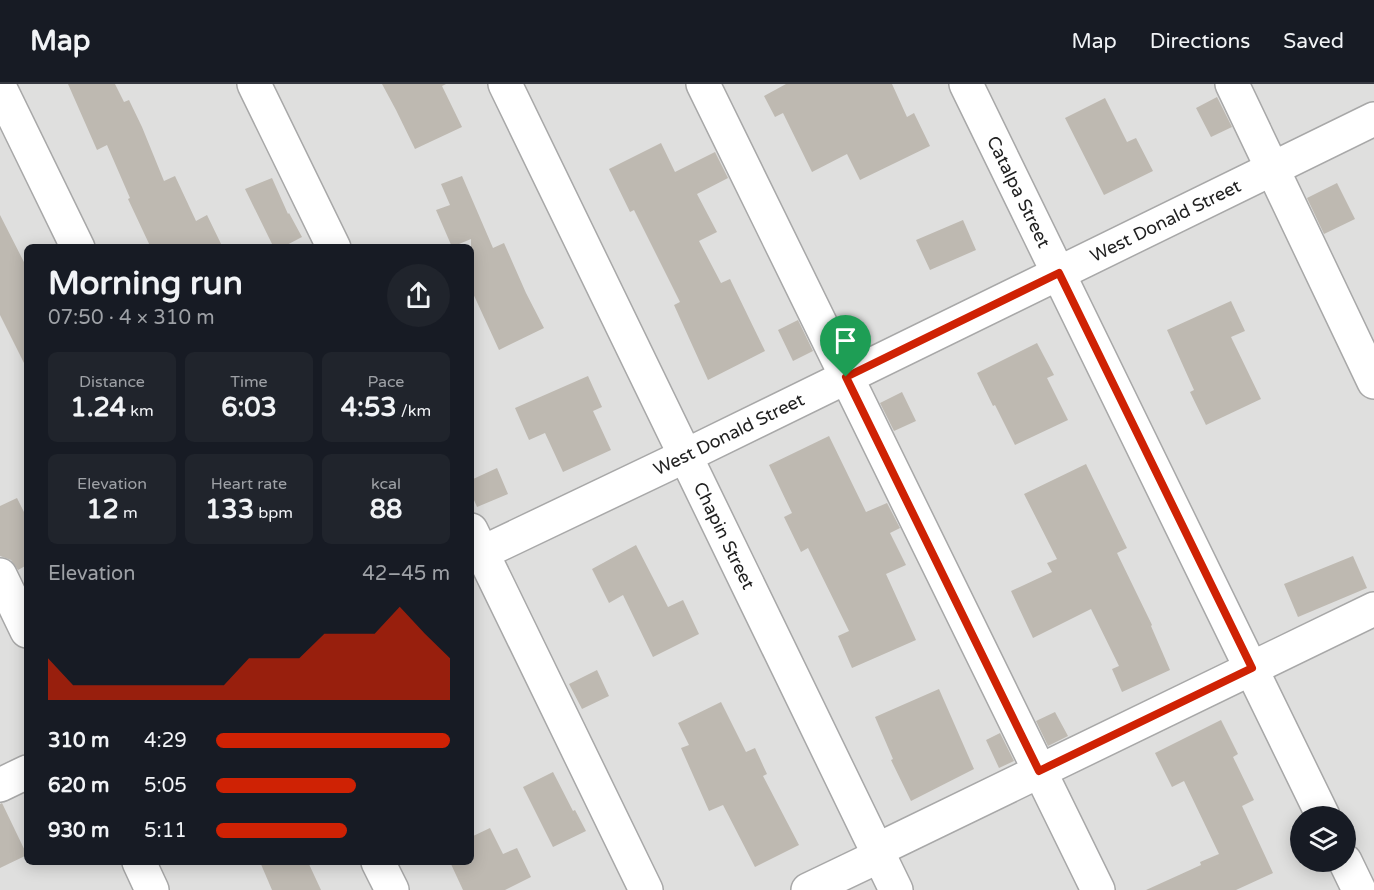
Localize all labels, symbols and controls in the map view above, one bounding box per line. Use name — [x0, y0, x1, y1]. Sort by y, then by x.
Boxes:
text: Map — [30, 24, 90, 58]
text: Map — [1071, 29, 1117, 54]
text: Directions — [1150, 29, 1250, 54]
text: Saved — [1283, 29, 1344, 54]
street label: Catalpa Street — [982, 132, 1055, 251]
street label: West Donald Street — [1087, 175, 1245, 267]
text: Morning run — [48, 264, 243, 303]
button: share — [387, 264, 450, 327]
text: 07:50 · 4 × 310 m — [48, 306, 215, 330]
pin — [820, 315, 871, 377]
icon: arrive — [829, 324, 862, 357]
text: Distance — [79, 372, 145, 392]
text: Time — [230, 372, 268, 392]
text: Pace — [368, 372, 404, 392]
street label: West Donald Street — [650, 388, 808, 480]
text: 1.24 — [70, 392, 126, 423]
text: 6:03 — [221, 392, 277, 423]
text: 4:53 — [341, 392, 397, 423]
text: km — [126, 401, 154, 421]
text: /km — [397, 401, 431, 421]
text: Elevation — [77, 474, 147, 494]
text: Heart rate — [211, 474, 287, 494]
text: kcal — [371, 474, 401, 494]
street label: Chapin Street — [689, 478, 760, 593]
text: 12 — [86, 494, 119, 525]
text: 133 — [205, 494, 254, 525]
text: 88 — [370, 494, 402, 525]
text: m — [119, 503, 138, 523]
text: bpm — [254, 503, 293, 523]
text: Elevation — [48, 562, 135, 586]
text: 42–45 m — [362, 562, 450, 586]
text: 310 m — [48, 729, 109, 753]
text: 4:29 — [144, 729, 187, 753]
text: 620 m — [48, 774, 109, 798]
text: 5:05 — [144, 774, 187, 798]
map controls — [1290, 806, 1356, 872]
button: layers — [1290, 806, 1356, 872]
text: 930 m — [48, 819, 109, 843]
text: 5:11 — [144, 819, 187, 843]

